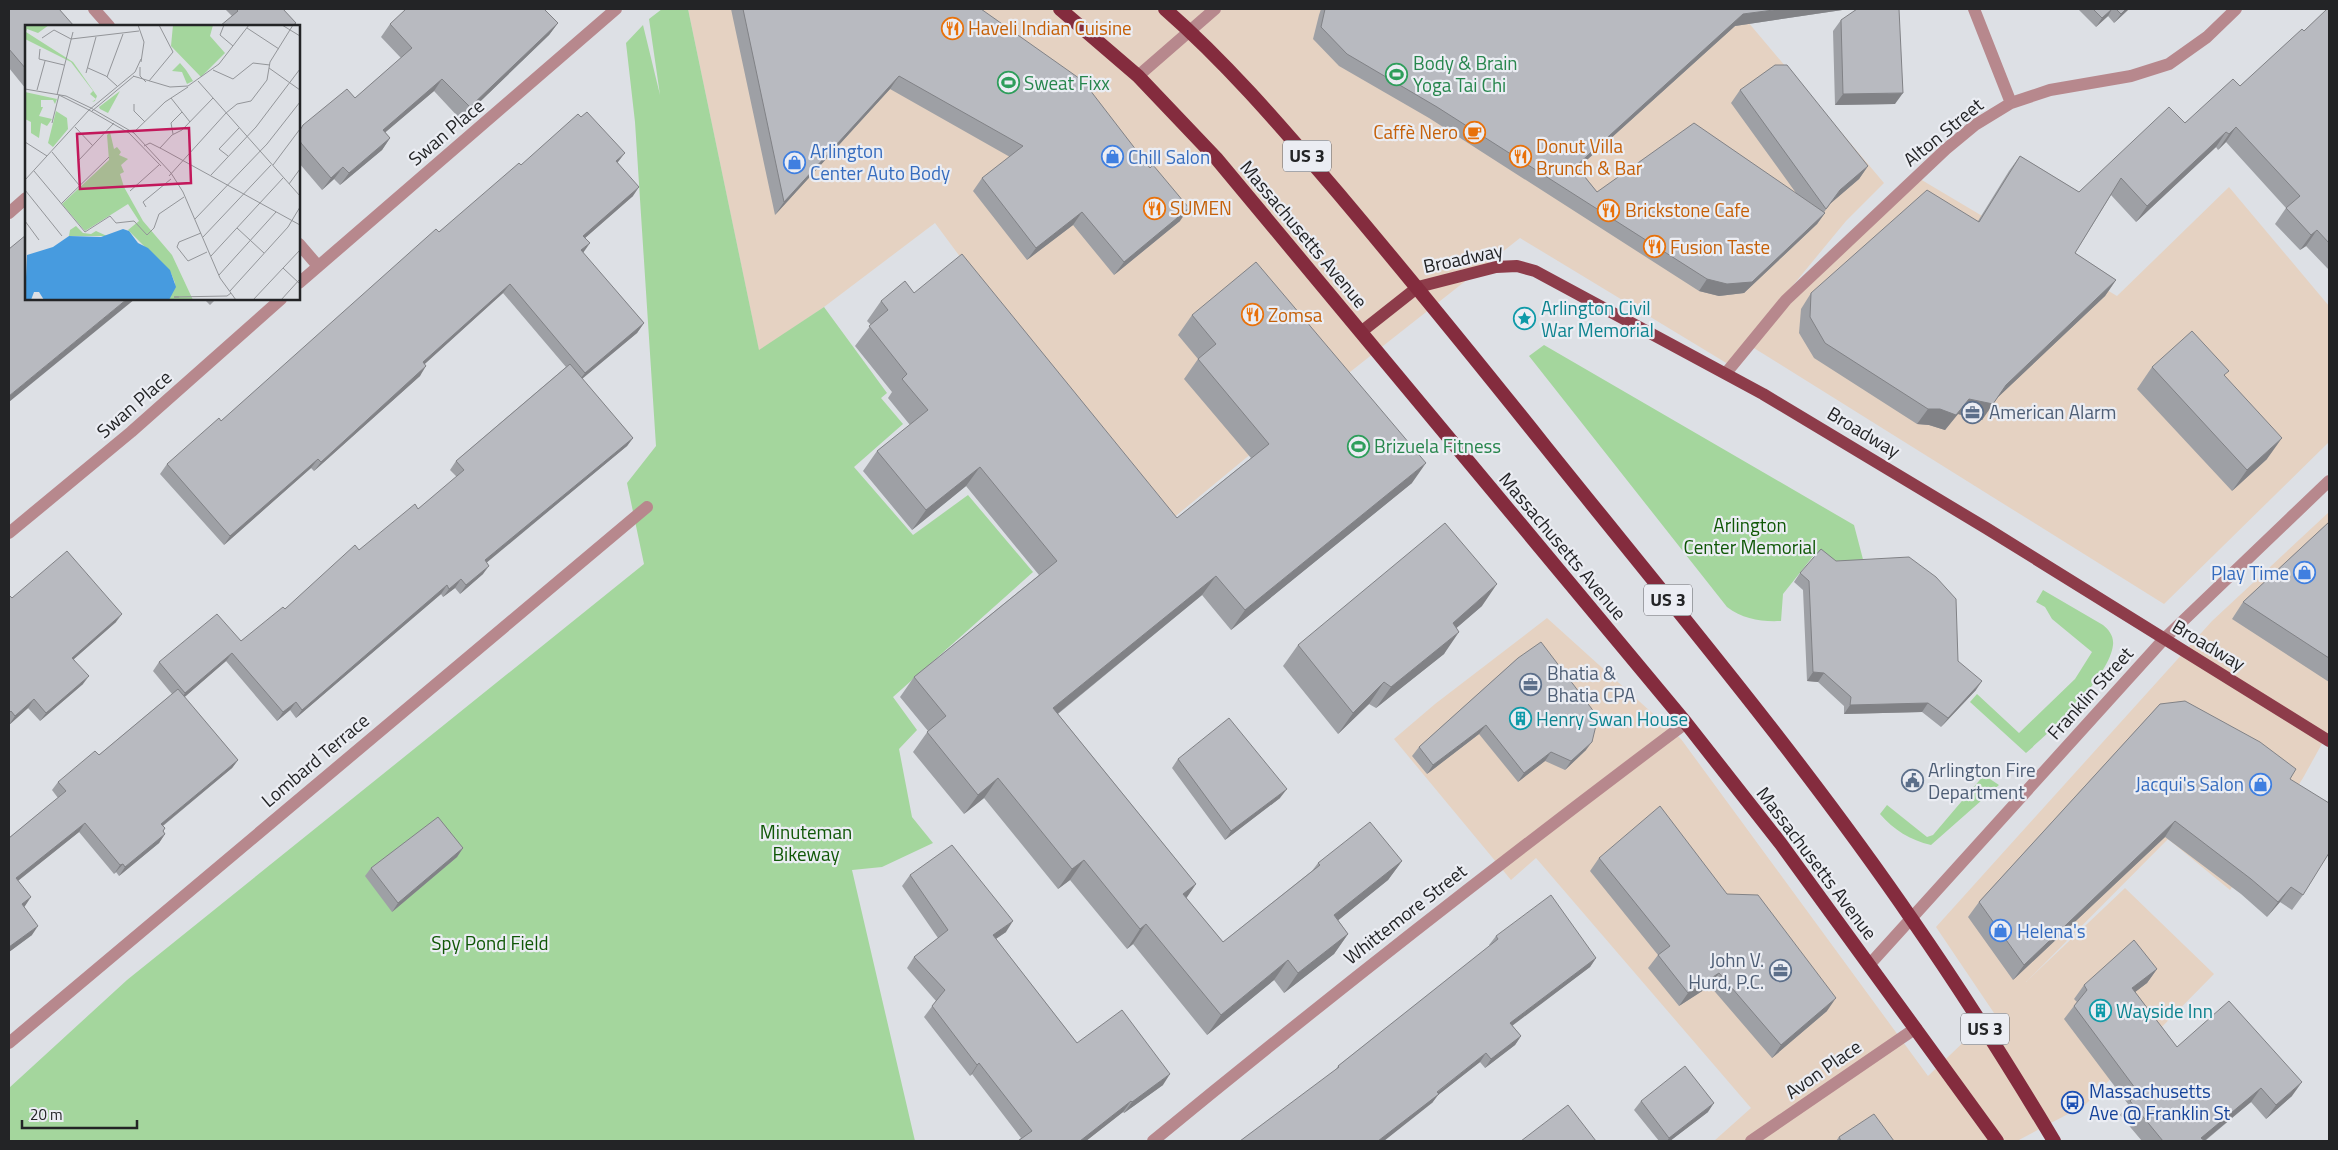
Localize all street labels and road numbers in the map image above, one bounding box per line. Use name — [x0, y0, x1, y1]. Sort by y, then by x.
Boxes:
street label: Alton Street — [1896, 90, 1989, 173]
street label: Swan Place — [401, 91, 490, 172]
road number: US 3 — [1283, 140, 1331, 172]
street label: Massachusetts Avenue — [1234, 153, 1375, 314]
street label: Broadway — [1420, 235, 1505, 280]
street label: Swan Place — [90, 363, 178, 445]
street label: Broadway — [1822, 398, 1906, 465]
street label: Massachusetts Avenue — [1493, 465, 1634, 626]
road number: US 3 — [1644, 584, 1692, 616]
street label: Broadway — [2167, 611, 2251, 678]
street label: Franklin Street — [2040, 639, 2140, 746]
street label: Lombard Terrace — [254, 706, 375, 814]
street label: Massachusetts Avenue — [1750, 780, 1885, 945]
street label: Whittemore Street — [1337, 856, 1473, 971]
road number: US 3 — [1961, 1014, 2009, 1044]
street label: Avon Place — [1779, 1032, 1867, 1106]

